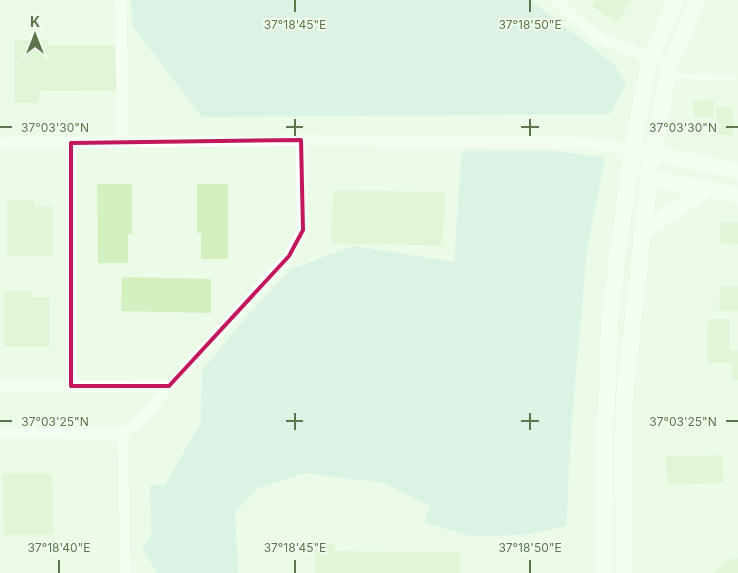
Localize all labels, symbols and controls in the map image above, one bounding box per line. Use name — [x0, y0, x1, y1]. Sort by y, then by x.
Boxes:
north arrow — [10, 10, 60, 60]
text: K — [30, 13, 40, 30]
text: 37°18'45"E — [264, 17, 326, 32]
text: 37°18'50"E — [498, 17, 562, 32]
text: 37°03'30"N — [21, 120, 89, 135]
text: 37°03'30"N — [649, 120, 717, 135]
text: 37°03'25"N — [21, 414, 89, 429]
text: 37°03'25"N — [649, 414, 717, 429]
text: 37°18'40"E — [28, 540, 90, 555]
text: 37°18'45"E — [264, 540, 326, 555]
text: 37°18'50"E — [498, 540, 562, 555]

